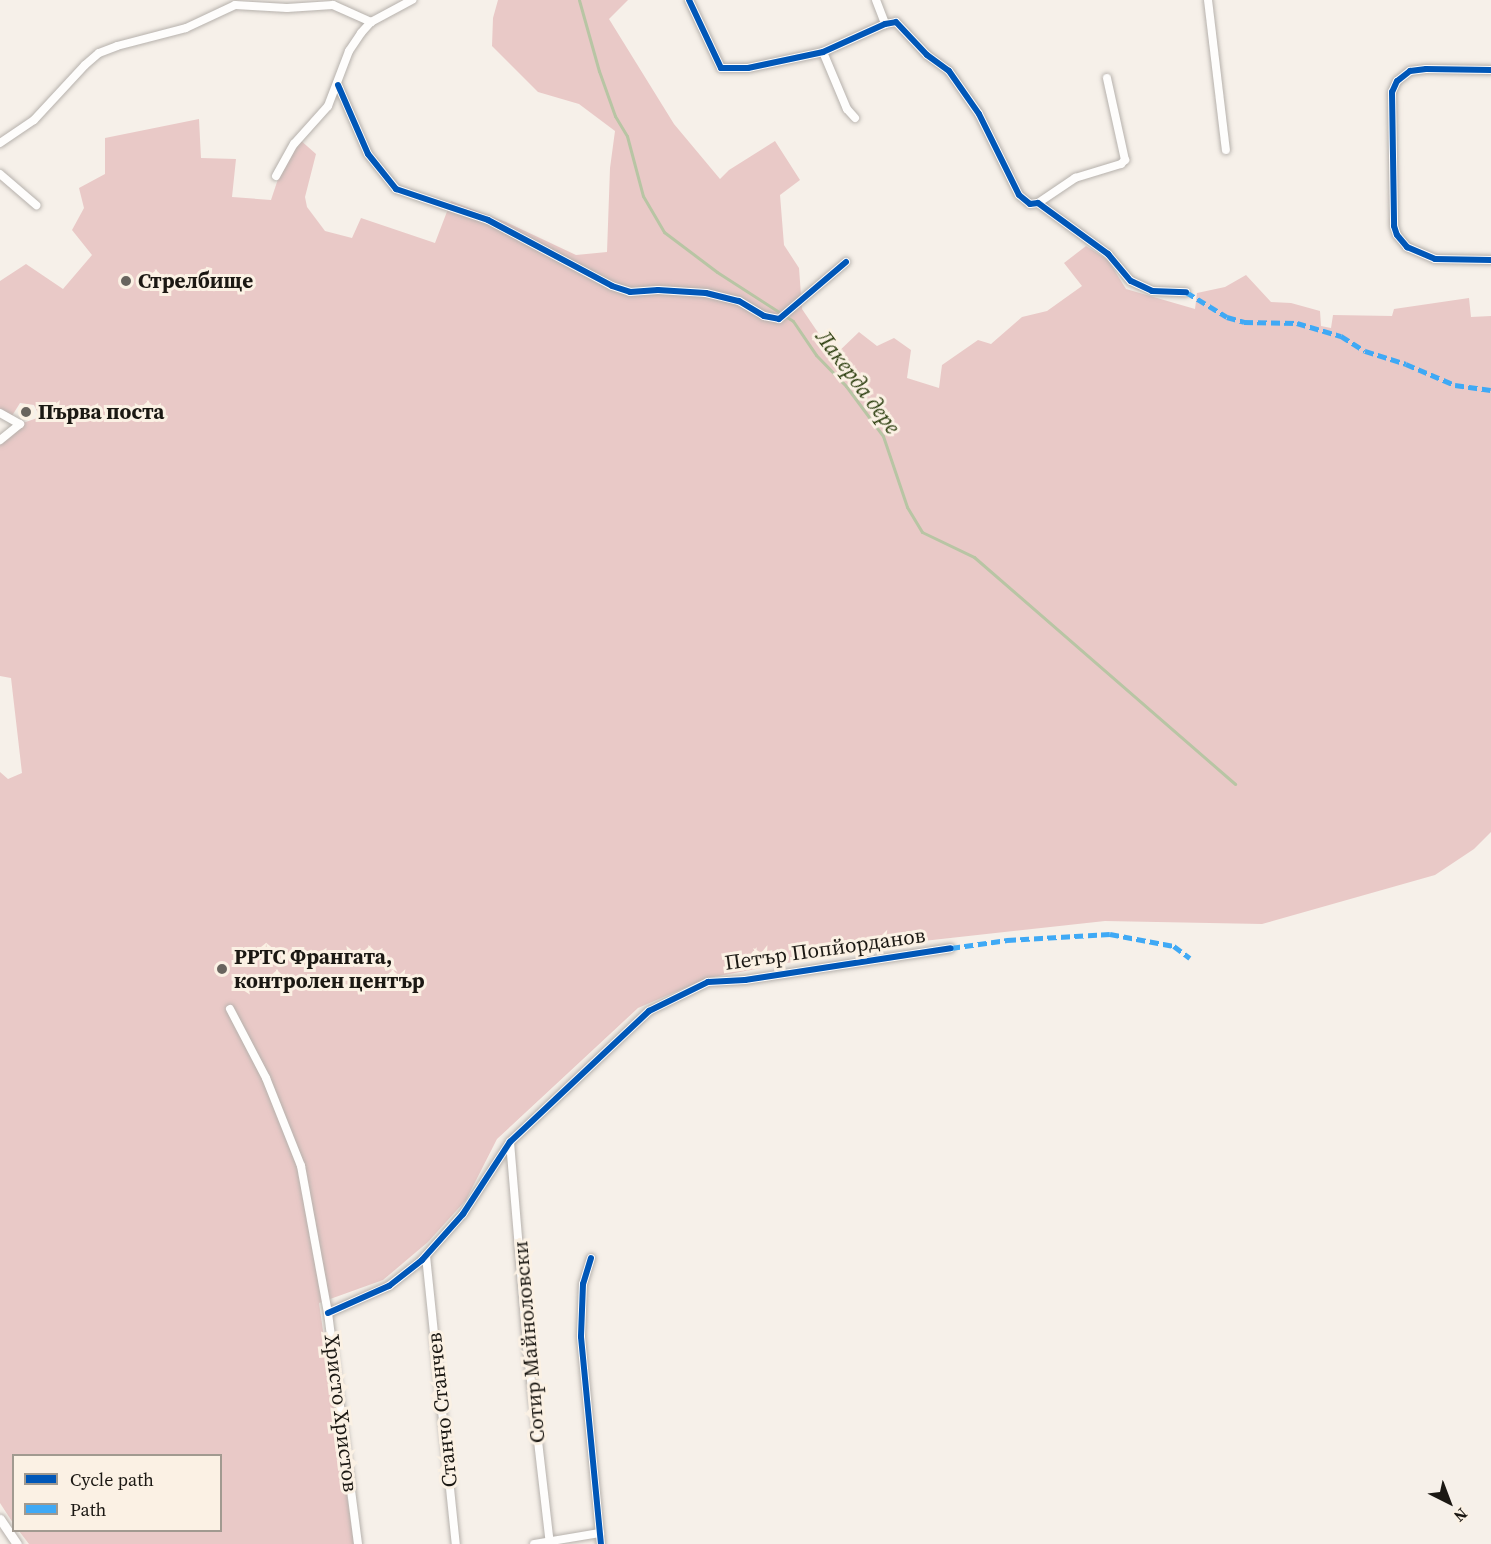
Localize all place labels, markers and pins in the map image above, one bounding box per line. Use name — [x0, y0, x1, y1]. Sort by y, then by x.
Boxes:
place label: Стрелбище — [138, 268, 253, 294]
marker: Стрелбище — [119, 274, 133, 288]
place label: Първа поста — [38, 399, 165, 425]
marker: Първа поста — [19, 405, 33, 419]
place label: РРТС Франгата, контролен център — [234, 944, 425, 994]
marker: РРТС Франгата, контролен център — [215, 962, 229, 976]

